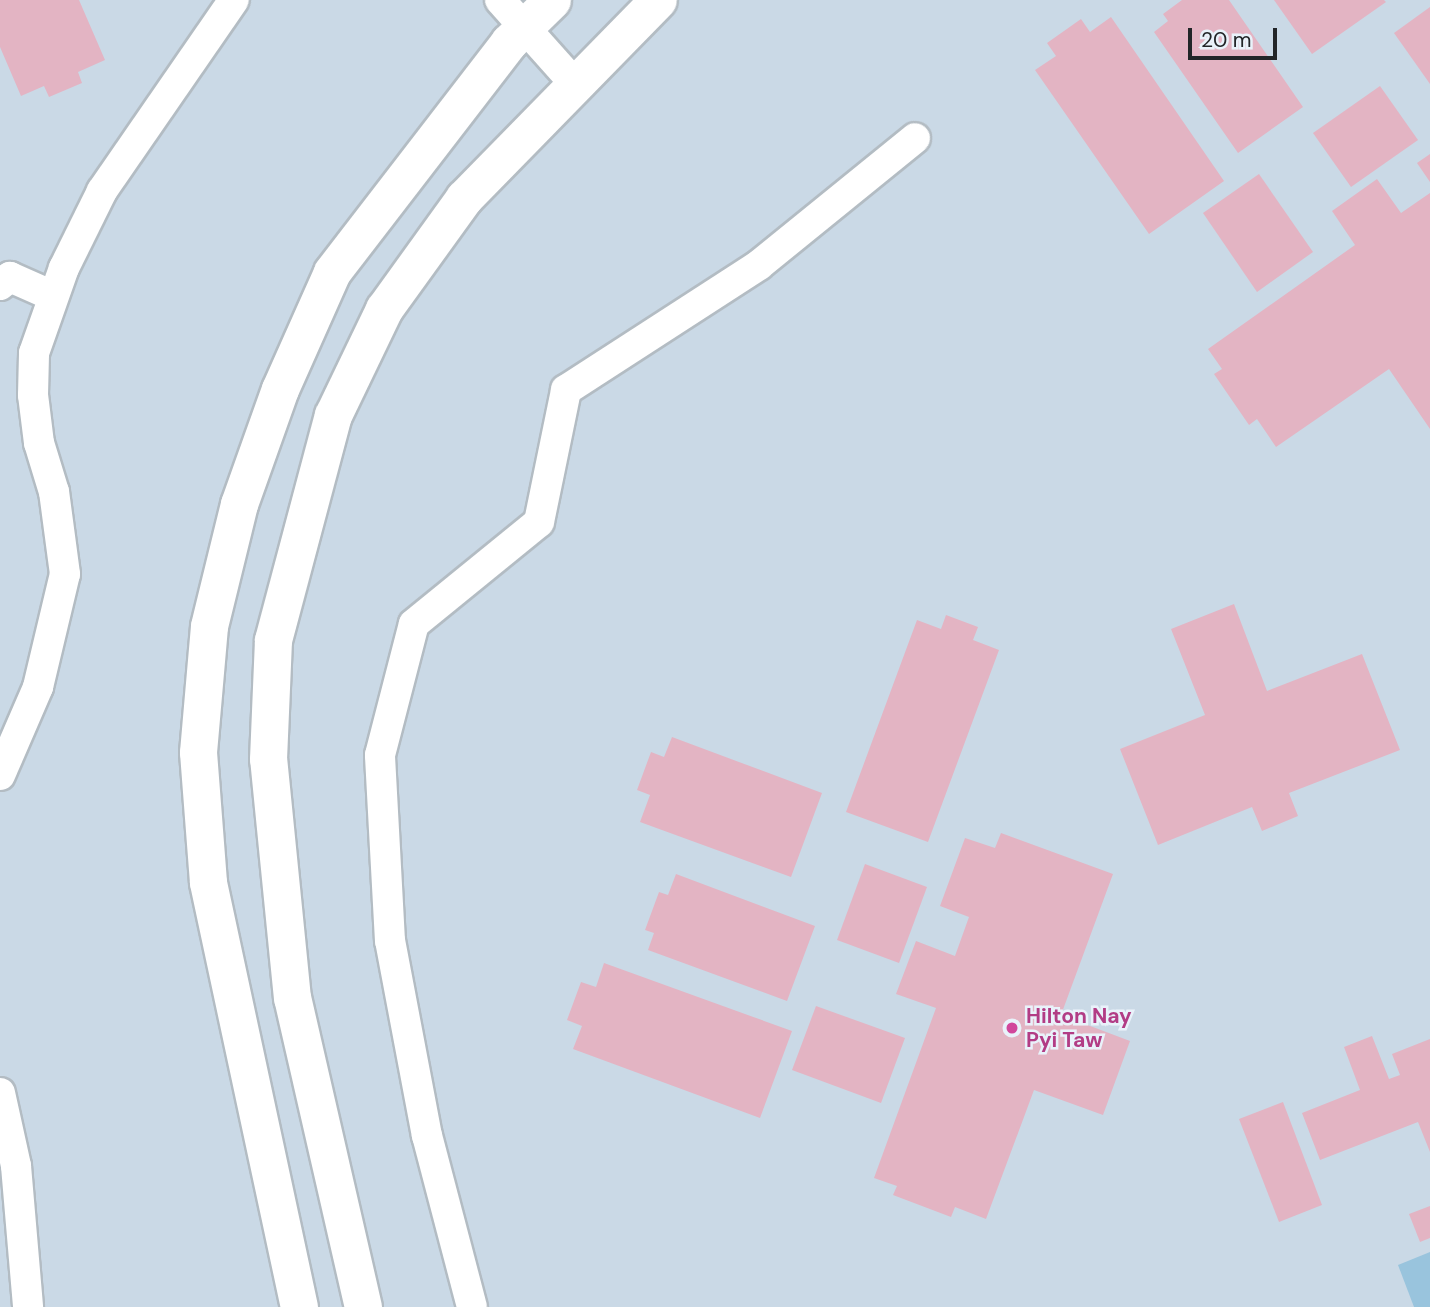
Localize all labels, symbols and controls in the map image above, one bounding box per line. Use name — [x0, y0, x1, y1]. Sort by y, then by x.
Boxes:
scale bar — [1192, 14, 1281, 58]
text: 20 m — [1201, 26, 1252, 54]
place label: Hilton Nay Pyi Taw — [1026, 1003, 1132, 1053]
marker: Hilton Nay Pyi Taw — [1004, 1020, 1020, 1036]

